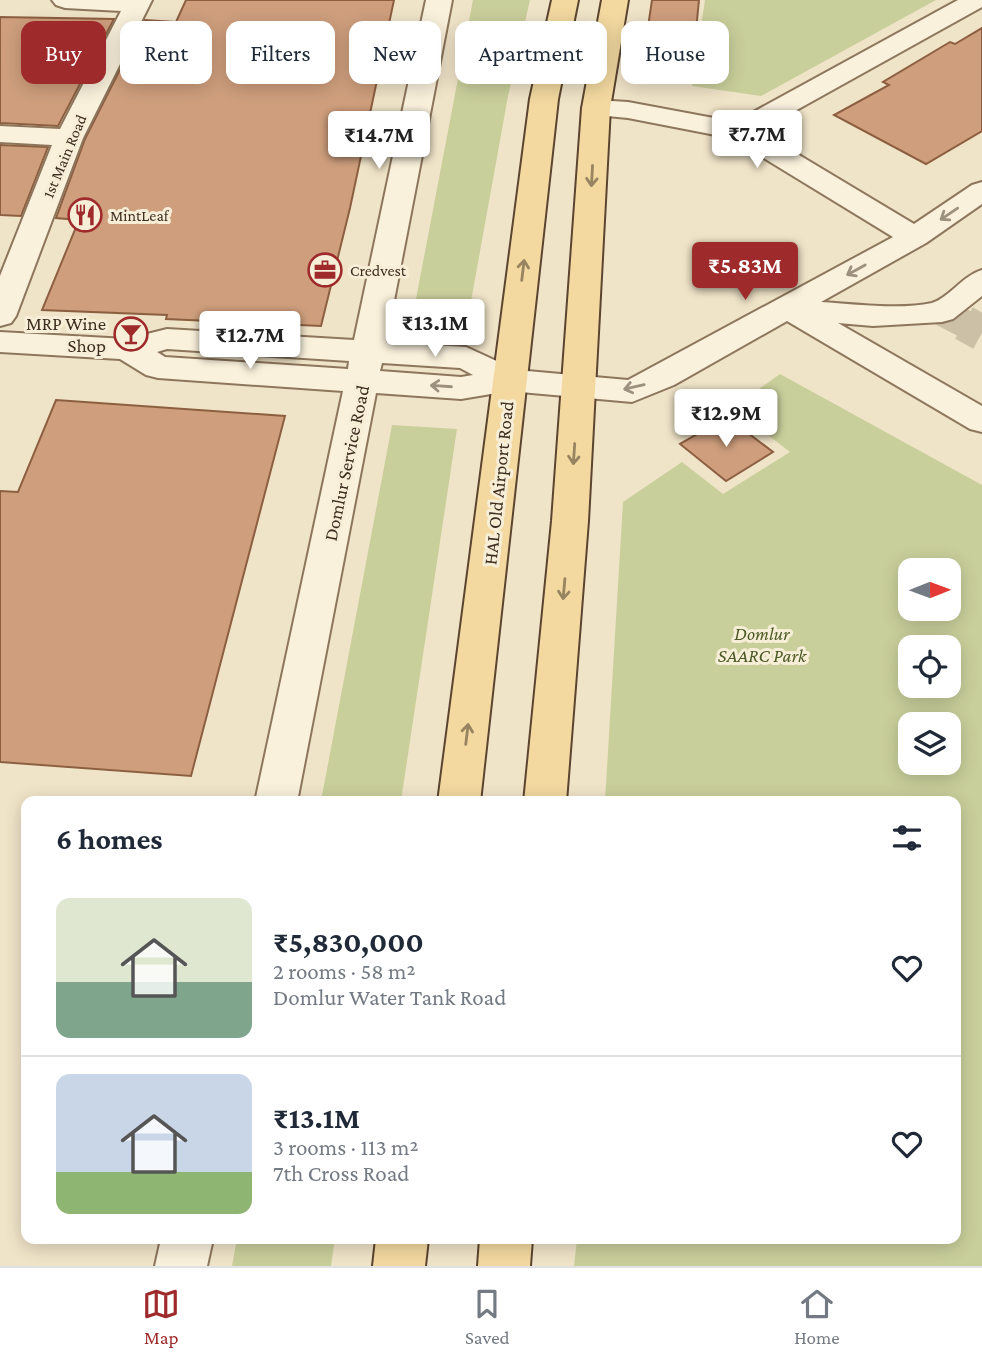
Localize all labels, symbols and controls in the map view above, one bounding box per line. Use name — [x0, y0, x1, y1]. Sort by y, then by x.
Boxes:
chip: Buy — [21, 21, 106, 84]
chip: Rent — [120, 21, 212, 84]
chip: Filters — [226, 21, 335, 84]
chip: New — [349, 21, 441, 84]
chip: Apartment — [455, 21, 607, 84]
chip: House — [621, 21, 729, 84]
pin: ₹7.7M — [708, 110, 806, 170]
street label: 1st Main Road — [39, 111, 90, 200]
pin: ₹14.7M — [322, 111, 436, 171]
text: ₹7.7M — [728, 120, 786, 146]
text: ₹14.7M — [344, 121, 414, 147]
one-way arrow — [585, 164, 598, 187]
restaurant icon: MintLeaf — [66, 196, 104, 234]
place label: MintLeaf — [110, 207, 170, 224]
one-way arrow — [939, 207, 959, 221]
pin: ₹5.83M — [688, 243, 802, 302]
office icon: Credvest — [306, 251, 344, 289]
text: ₹5.83M — [708, 252, 782, 278]
one-way arrow — [516, 259, 529, 281]
place label: Credvest — [350, 262, 407, 279]
one-way arrow — [846, 264, 867, 277]
pin: ₹13.1M — [378, 300, 492, 359]
text: ₹13.1M — [402, 309, 468, 335]
pin: ₹12.7M — [193, 312, 307, 371]
place label: MRP Wine Shop — [26, 313, 106, 356]
bar icon: MRP Wine Shop — [112, 315, 150, 353]
text: ₹12.7M — [215, 321, 285, 347]
one-way arrow — [431, 379, 453, 392]
one-way arrow — [623, 382, 645, 395]
street label: Domlur Service Road — [320, 383, 373, 543]
pin: ₹12.9M — [669, 390, 783, 449]
text: ₹12.9M — [690, 399, 762, 425]
street label: HAL Old Airport Road — [479, 400, 518, 566]
one-way arrow — [567, 442, 580, 465]
north arrow — [898, 558, 961, 621]
map controls — [898, 558, 961, 775]
one-way arrow — [557, 578, 570, 600]
park label: Domlur SAARC Park — [718, 623, 807, 666]
button: locate — [898, 635, 961, 698]
button: layers — [898, 712, 961, 775]
one-way arrow — [461, 723, 474, 746]
icon: filters — [888, 819, 926, 857]
text: 6 homes — [56, 822, 163, 855]
text: ₹5,830,000 — [273, 925, 424, 958]
icon: home — [112, 926, 196, 1010]
icon: heart — [888, 949, 926, 987]
text: 2 rooms · 58 m² — [273, 958, 415, 984]
text: Domlur Water Tank Road — [273, 984, 506, 1010]
text: ₹13.1M — [273, 1101, 360, 1134]
icon: home — [112, 1102, 196, 1186]
icon: heart — [888, 1125, 926, 1163]
text: 3 rooms · 113 m² — [273, 1134, 418, 1160]
text: 7th Cross Road — [273, 1160, 409, 1186]
tab: Map — [142, 1285, 180, 1348]
tab: Saved — [465, 1285, 509, 1348]
tab: Home — [794, 1285, 840, 1348]

